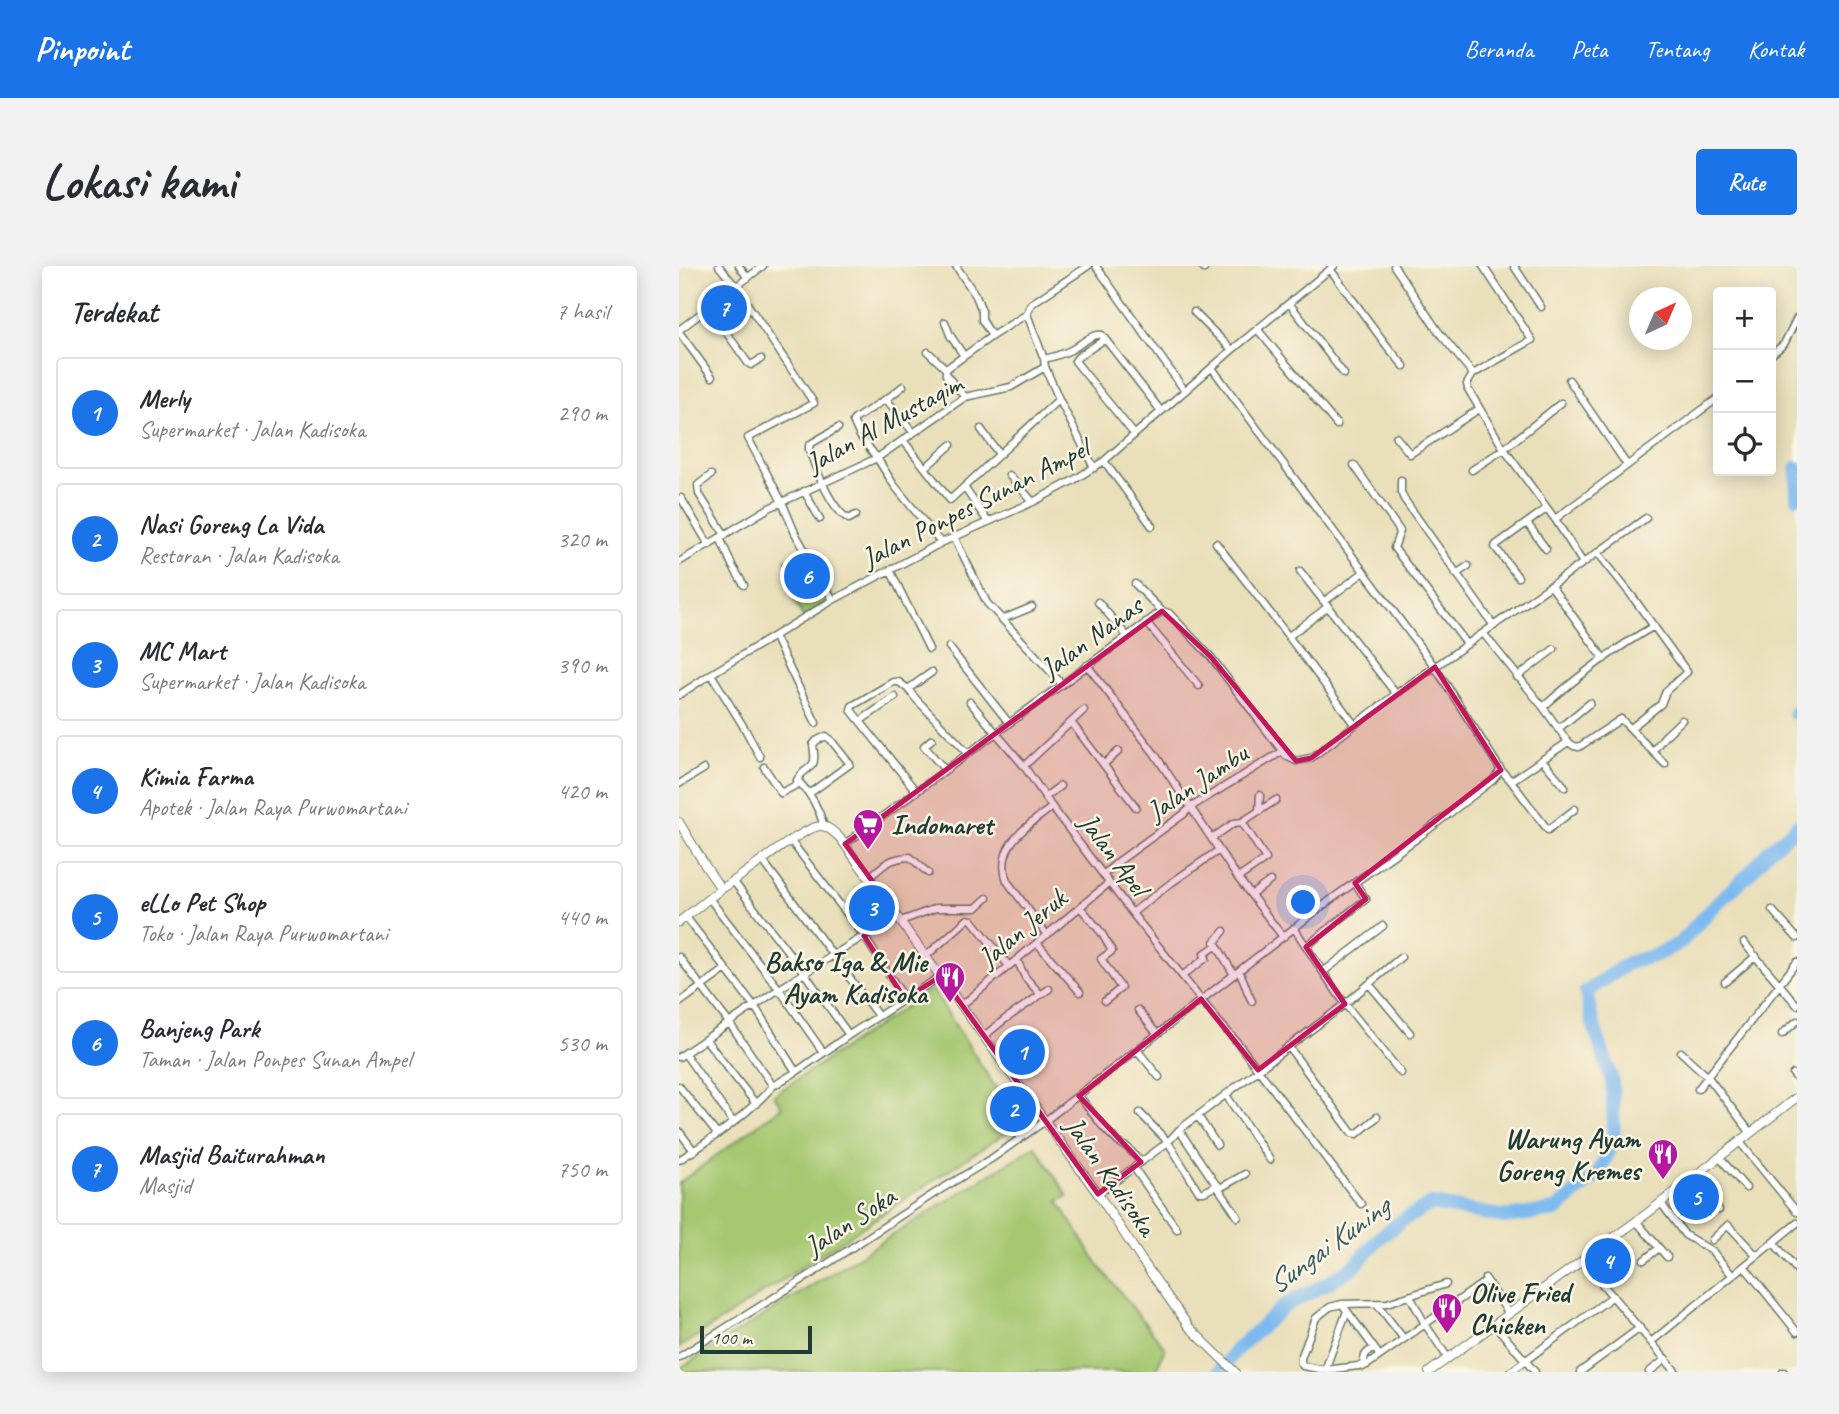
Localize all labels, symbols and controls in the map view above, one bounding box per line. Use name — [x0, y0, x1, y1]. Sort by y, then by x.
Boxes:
text: Pinpoint — [35, 28, 129, 70]
text: Beranda — [1465, 34, 1533, 64]
text: Peta — [1571, 34, 1607, 64]
text: Tentang — [1645, 34, 1710, 64]
text: Kontak — [1748, 34, 1804, 64]
button: Rute — [1696, 149, 1797, 215]
text: Lokasi kami — [42, 151, 235, 213]
pin: 7 — [701, 282, 747, 334]
north arrow — [1629, 287, 1692, 350]
map controls — [1713, 287, 1776, 476]
button: + — [1713, 287, 1776, 350]
text: Terdekat — [70, 293, 158, 331]
text: 7 hasil — [556, 297, 609, 326]
button: − — [1713, 350, 1776, 413]
street label: Jalan Al Mustaqim — [798, 365, 970, 481]
text: Merly — [139, 382, 190, 415]
text: 1 — [90, 399, 100, 428]
text: 290 m — [558, 399, 607, 428]
button: locate — [1713, 413, 1776, 476]
text: Supermarket · Jalan Kadisoka — [139, 415, 365, 444]
street label: Jalan Ponpes Sunan Ampel — [854, 428, 1099, 576]
text: Nasi Goreng La Vida — [139, 508, 323, 541]
text: 2 — [90, 525, 100, 554]
text: 320 m — [558, 525, 607, 554]
text: Restoran · Jalan Kadisoka — [139, 541, 339, 570]
pin: 6 — [784, 550, 830, 602]
street label: Jalan Nanas — [1032, 587, 1151, 687]
text: MC Mart — [139, 634, 226, 667]
text: 3 — [90, 651, 100, 680]
text: 390 m — [558, 651, 607, 680]
text: Supermarket · Jalan Kadisoka — [139, 667, 365, 696]
street label: Jalan Jambu — [1138, 735, 1255, 829]
text: Kimia Farma — [139, 760, 253, 793]
text: 4 — [90, 777, 100, 806]
text: 420 m — [558, 777, 607, 806]
text: Apotek · Jalan Raya Purwomartani — [139, 793, 407, 822]
street label: Jalan Apel — [1070, 804, 1160, 906]
supermarket icon: Indomaret — [851, 807, 885, 851]
place label: Indomaret — [891, 807, 996, 842]
street label: Jalan Jeruk — [969, 879, 1075, 976]
pin: 3 — [849, 882, 895, 934]
your location — [1286, 885, 1320, 919]
text: eLLo Pet Shop — [139, 886, 265, 919]
text: 5 — [90, 903, 100, 932]
text: 440 m — [558, 903, 607, 932]
text: Toko · Jalan Raya Purwomartani — [139, 919, 388, 948]
place label: Bakso Iga & Mie Ayam Kadisoka — [764, 944, 930, 1011]
restaurant icon: Bakso Iga & Mie Ayam Kadisoka — [933, 960, 967, 1004]
text: Banjeng Park — [139, 1012, 259, 1045]
pin: 1 — [999, 1026, 1045, 1078]
text: 6 — [90, 1029, 100, 1058]
text: 530 m — [558, 1029, 607, 1058]
text: Taman · Jalan Ponpes Sunan Ampel — [139, 1045, 411, 1074]
pin: 2 — [990, 1083, 1036, 1135]
street label: Jalan Kadisoka — [1056, 1108, 1166, 1244]
place label: Warung Ayam Goreng Kremes — [1497, 1121, 1643, 1188]
restaurant icon: Warung Ayam Goreng Kremes — [1646, 1137, 1680, 1181]
text: Masjid Baiturahman — [139, 1138, 324, 1171]
text: 7 — [90, 1155, 100, 1184]
text: 750 m — [558, 1155, 607, 1184]
text: Masjid — [139, 1171, 192, 1200]
pin: 5 — [1673, 1171, 1719, 1223]
street label: Jalan Soka — [796, 1178, 904, 1264]
water label: Sungai Kuning — [1260, 1185, 1400, 1302]
pin: 4 — [1585, 1235, 1631, 1287]
place label: Olive Fried Chicken — [1470, 1275, 1575, 1342]
restaurant icon: Olive Fried Chicken — [1430, 1291, 1464, 1335]
scale bar — [700, 1323, 812, 1355]
text: 100 m — [711, 1326, 752, 1350]

